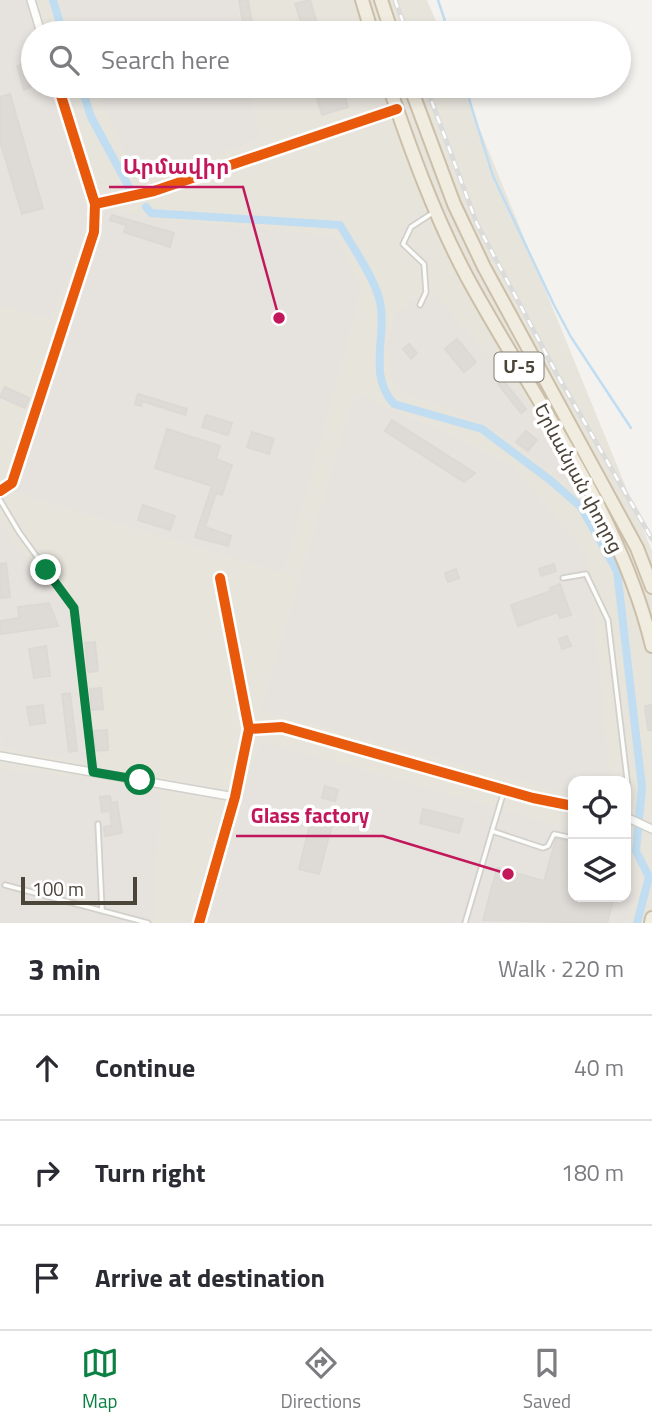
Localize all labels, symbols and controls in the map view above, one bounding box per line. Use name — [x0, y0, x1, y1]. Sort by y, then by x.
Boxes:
search box — [21, 21, 631, 98]
text: Search here — [101, 40, 230, 79]
icon: search — [45, 41, 83, 79]
callout: Արմավիր — [109, 145, 243, 187]
text: Արմավիր — [123, 150, 229, 182]
road number: Մ-5 — [494, 352, 544, 382]
street label: Երևանյան փողոց — [528, 398, 631, 558]
route end — [30, 554, 61, 585]
route start — [124, 764, 155, 795]
map controls — [568, 776, 631, 902]
button: locate — [568, 776, 631, 839]
callout: Glass factory — [236, 794, 383, 836]
text: Glass factory — [251, 799, 370, 831]
button: layers — [568, 839, 631, 902]
scale bar — [21, 874, 136, 906]
text: 100 m — [32, 874, 84, 903]
text: 3 min — [28, 946, 101, 992]
text: Walk · 220 m — [498, 951, 624, 986]
text: Continue — [95, 1048, 195, 1087]
icon: ahead — [28, 1049, 66, 1087]
text: 40 m — [574, 1050, 624, 1085]
text: Turn right — [95, 1153, 206, 1192]
icon: right — [28, 1154, 66, 1192]
text: 180 m — [561, 1155, 624, 1190]
text: Arrive at destination — [95, 1258, 325, 1297]
icon: arrive — [28, 1259, 66, 1297]
tab: Map — [81, 1344, 119, 1415]
tab: Directions — [281, 1344, 361, 1415]
tab: Saved — [523, 1344, 571, 1415]

